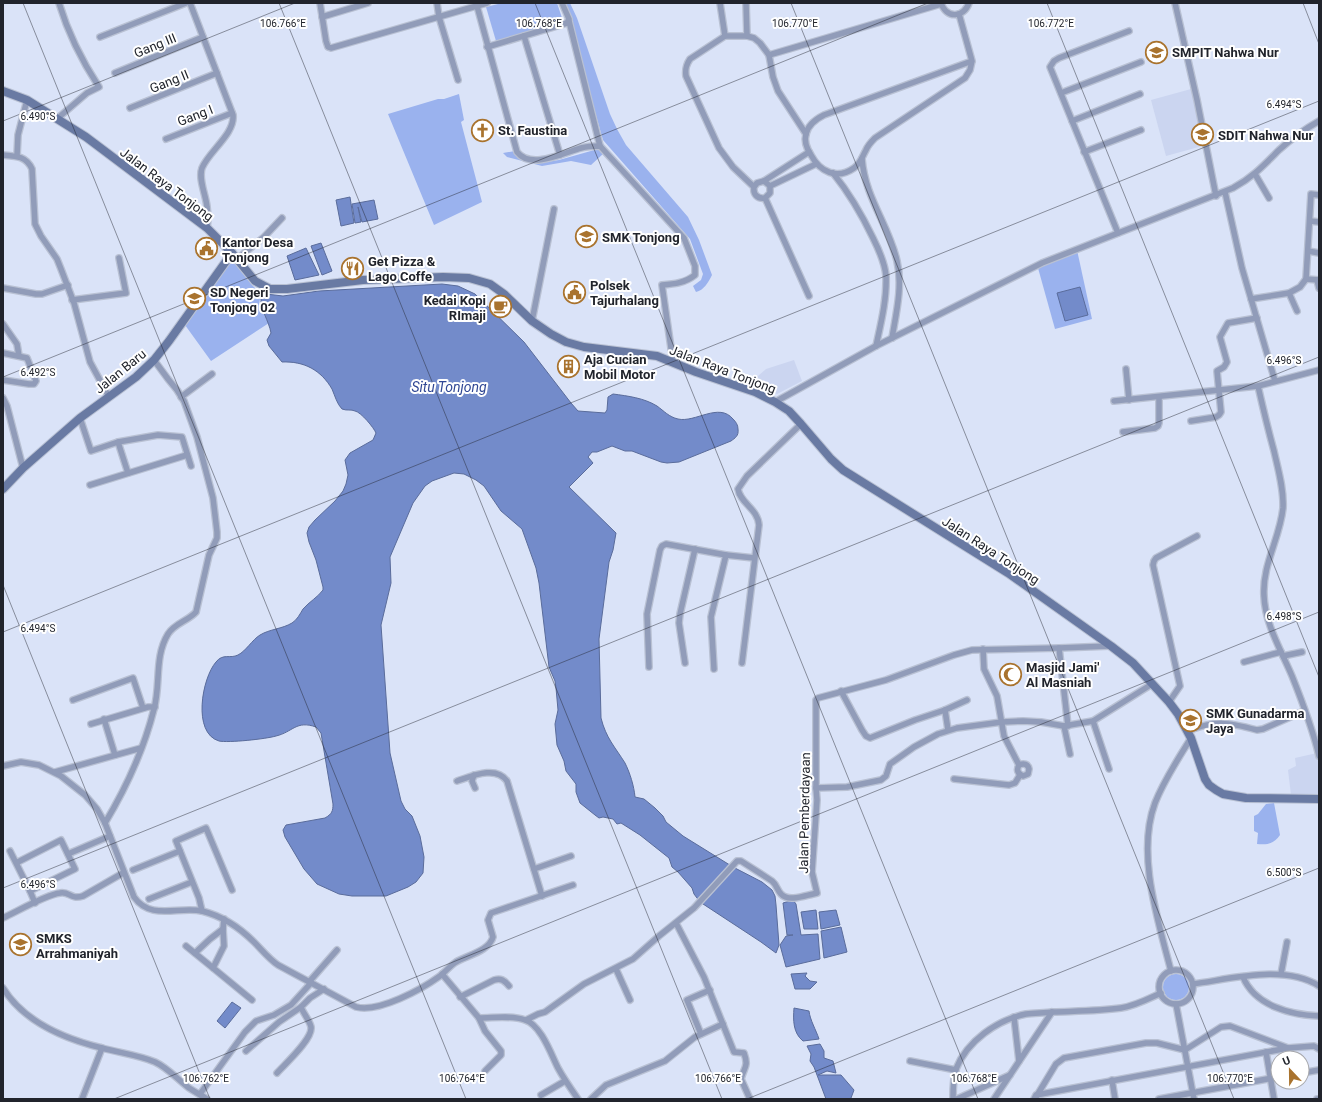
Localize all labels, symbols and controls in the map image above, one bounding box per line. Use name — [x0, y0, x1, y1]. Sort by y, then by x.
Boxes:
text: 106.766°E — [260, 18, 306, 29]
text: 106.768°E — [516, 18, 562, 29]
text: 106.770°E — [772, 18, 818, 29]
text: 106.772°E — [1028, 18, 1074, 29]
street label: Gang III — [132, 30, 179, 61]
school or university icon: SMPIT Nahwa Nur — [1143, 39, 1169, 65]
place label: SMPIT Nahwa Nur — [1172, 45, 1279, 60]
street label: Gang II — [148, 67, 191, 96]
text: 6.494°S — [1267, 99, 1301, 110]
street label: Gang I — [175, 102, 215, 129]
text: 6.490°S — [21, 111, 55, 122]
church icon: St. Faustina — [470, 117, 496, 143]
school or university icon: SDIT Nahwa Nur — [1189, 122, 1215, 148]
place label: St. Faustina — [498, 123, 567, 138]
place label: SDIT Nahwa Nur — [1218, 128, 1314, 143]
street label: Jalan Raya Tonjong — [117, 144, 216, 224]
school or university icon: SMK Tonjong — [573, 224, 599, 250]
place label: SMK Tonjong — [602, 230, 680, 245]
place label: Kantor Desa Tonjong — [222, 235, 293, 265]
public building icon: Kantor Desa Tonjong — [194, 236, 220, 262]
place label: Get Pizza & Lago Coffe — [368, 254, 436, 284]
restaurant icon: Get Pizza & Lago Coffe — [340, 255, 366, 281]
place label: Polsek Tajurhalang — [590, 278, 659, 308]
public building icon: Polsek Tajurhalang — [562, 279, 588, 305]
place label: SD Negeri Tonjong 02 — [210, 285, 275, 315]
school or university icon: SD Negeri Tonjong 02 — [181, 286, 207, 312]
place label: Kedai Kopi RImaji — [424, 293, 486, 323]
cafe icon: Kedai Kopi RImaji — [488, 294, 514, 320]
street label: Jalan Raya Tonjong — [668, 342, 778, 397]
street label: Jalan Baru — [92, 346, 149, 397]
place label: Aja Cucian Mobil Motor — [584, 352, 655, 382]
building icon: Aja Cucian Mobil Motor — [556, 353, 582, 379]
text: 6.496°S — [1267, 355, 1301, 366]
text: 6.492°S — [21, 367, 55, 378]
water label: Situ Tonjong — [411, 379, 487, 395]
street label: Jalan Raya Tonjong — [939, 513, 1042, 587]
text: 6.498°S — [1267, 611, 1301, 622]
text: 6.494°S — [21, 623, 55, 634]
place label: Masjid Jami' Al Masniah — [1026, 660, 1099, 690]
mosque icon: Masjid Jami' Al Masniah — [998, 661, 1024, 687]
place label: SMK Gunadarma Jaya — [1206, 706, 1305, 736]
school or university icon: SMK Gunadarma Jaya — [1178, 707, 1204, 733]
street label: Jalan Pemberdayaan — [796, 752, 813, 874]
text: 6.500°S — [1267, 867, 1301, 878]
text: 6.496°S — [21, 879, 55, 890]
place label: SMKS Arrahmaniyah — [36, 931, 118, 961]
school or university icon: SMKS Arrahmaniyah — [7, 932, 33, 958]
north arrow — [1270, 1050, 1310, 1090]
text: U — [1281, 1054, 1292, 1069]
text: 106.762°E — [183, 1073, 229, 1084]
text: 106.764°E — [439, 1073, 485, 1084]
text: 106.766°E — [695, 1073, 741, 1084]
text: 106.768°E — [951, 1073, 997, 1084]
text: 106.770°E — [1207, 1073, 1253, 1084]

